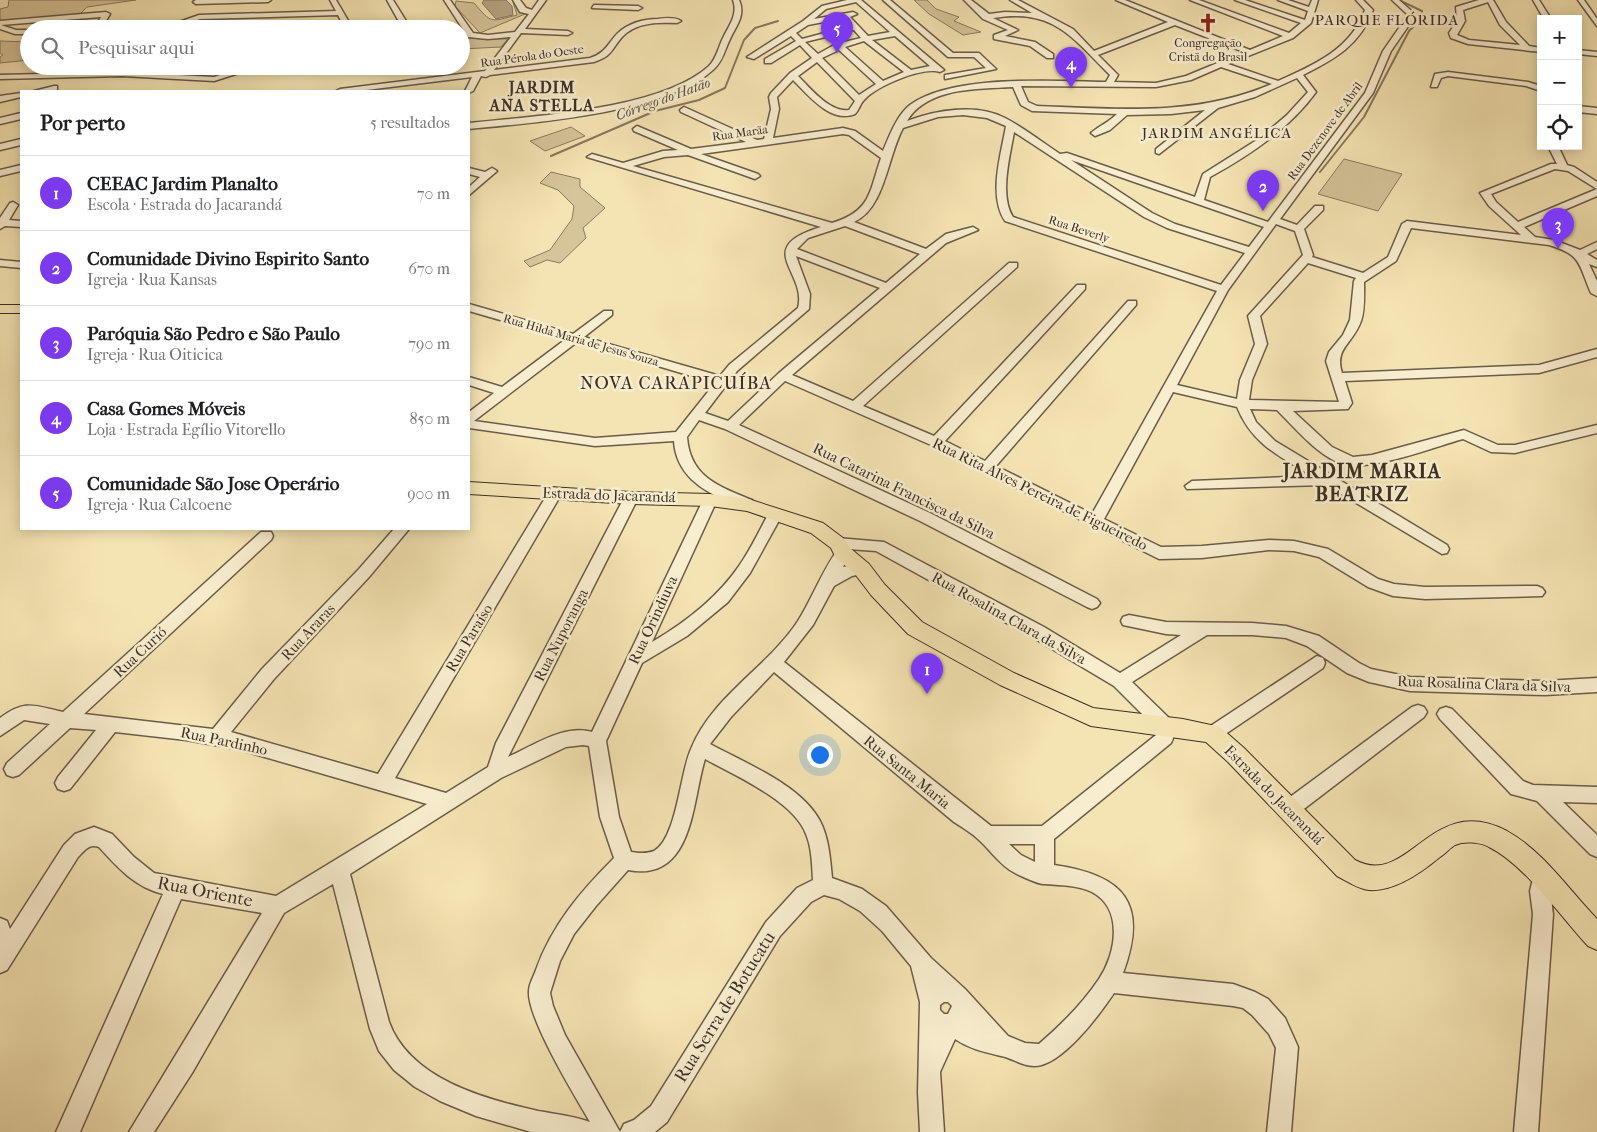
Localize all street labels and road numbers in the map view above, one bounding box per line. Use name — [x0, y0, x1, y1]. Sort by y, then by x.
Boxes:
street label: Rua Pérola do Oeste — [479, 42, 585, 70]
street label: Rua Dezenove de Abril — [1285, 79, 1366, 183]
street label: Rua Marãa — [711, 122, 769, 144]
street label: Rua Beverly — [1047, 213, 1112, 246]
street label: Rua Hilda Maria de Jesus Souza — [502, 311, 661, 369]
street label: Rua Rita Alves Pereira de Figueiredo — [929, 434, 1151, 554]
street label: Rua Catarina Francisca da Silva — [810, 439, 999, 543]
street label: Estrada do Jacarandá — [542, 484, 677, 506]
street label: Rua Rosalina Clara da Silva — [929, 568, 1090, 669]
street label: Rua Orindiuva — [625, 572, 682, 667]
street label: Rua Nuporanga — [530, 585, 593, 684]
street label: Rua Araras — [277, 599, 339, 664]
street label: Rua Paraíso — [442, 600, 496, 675]
street label: Rua Curió — [110, 623, 171, 681]
street label: Rua Rosalina Clara da Silva — [1397, 672, 1572, 696]
street label: Rua Pardinho — [179, 723, 270, 759]
street label: Rua Santa Maria — [860, 731, 955, 813]
street label: Estrada do Jacarandá — [1220, 741, 1328, 849]
street label: Rua Oriente — [155, 872, 255, 912]
street label: Rua Serra de Botucatu — [670, 928, 780, 1086]

